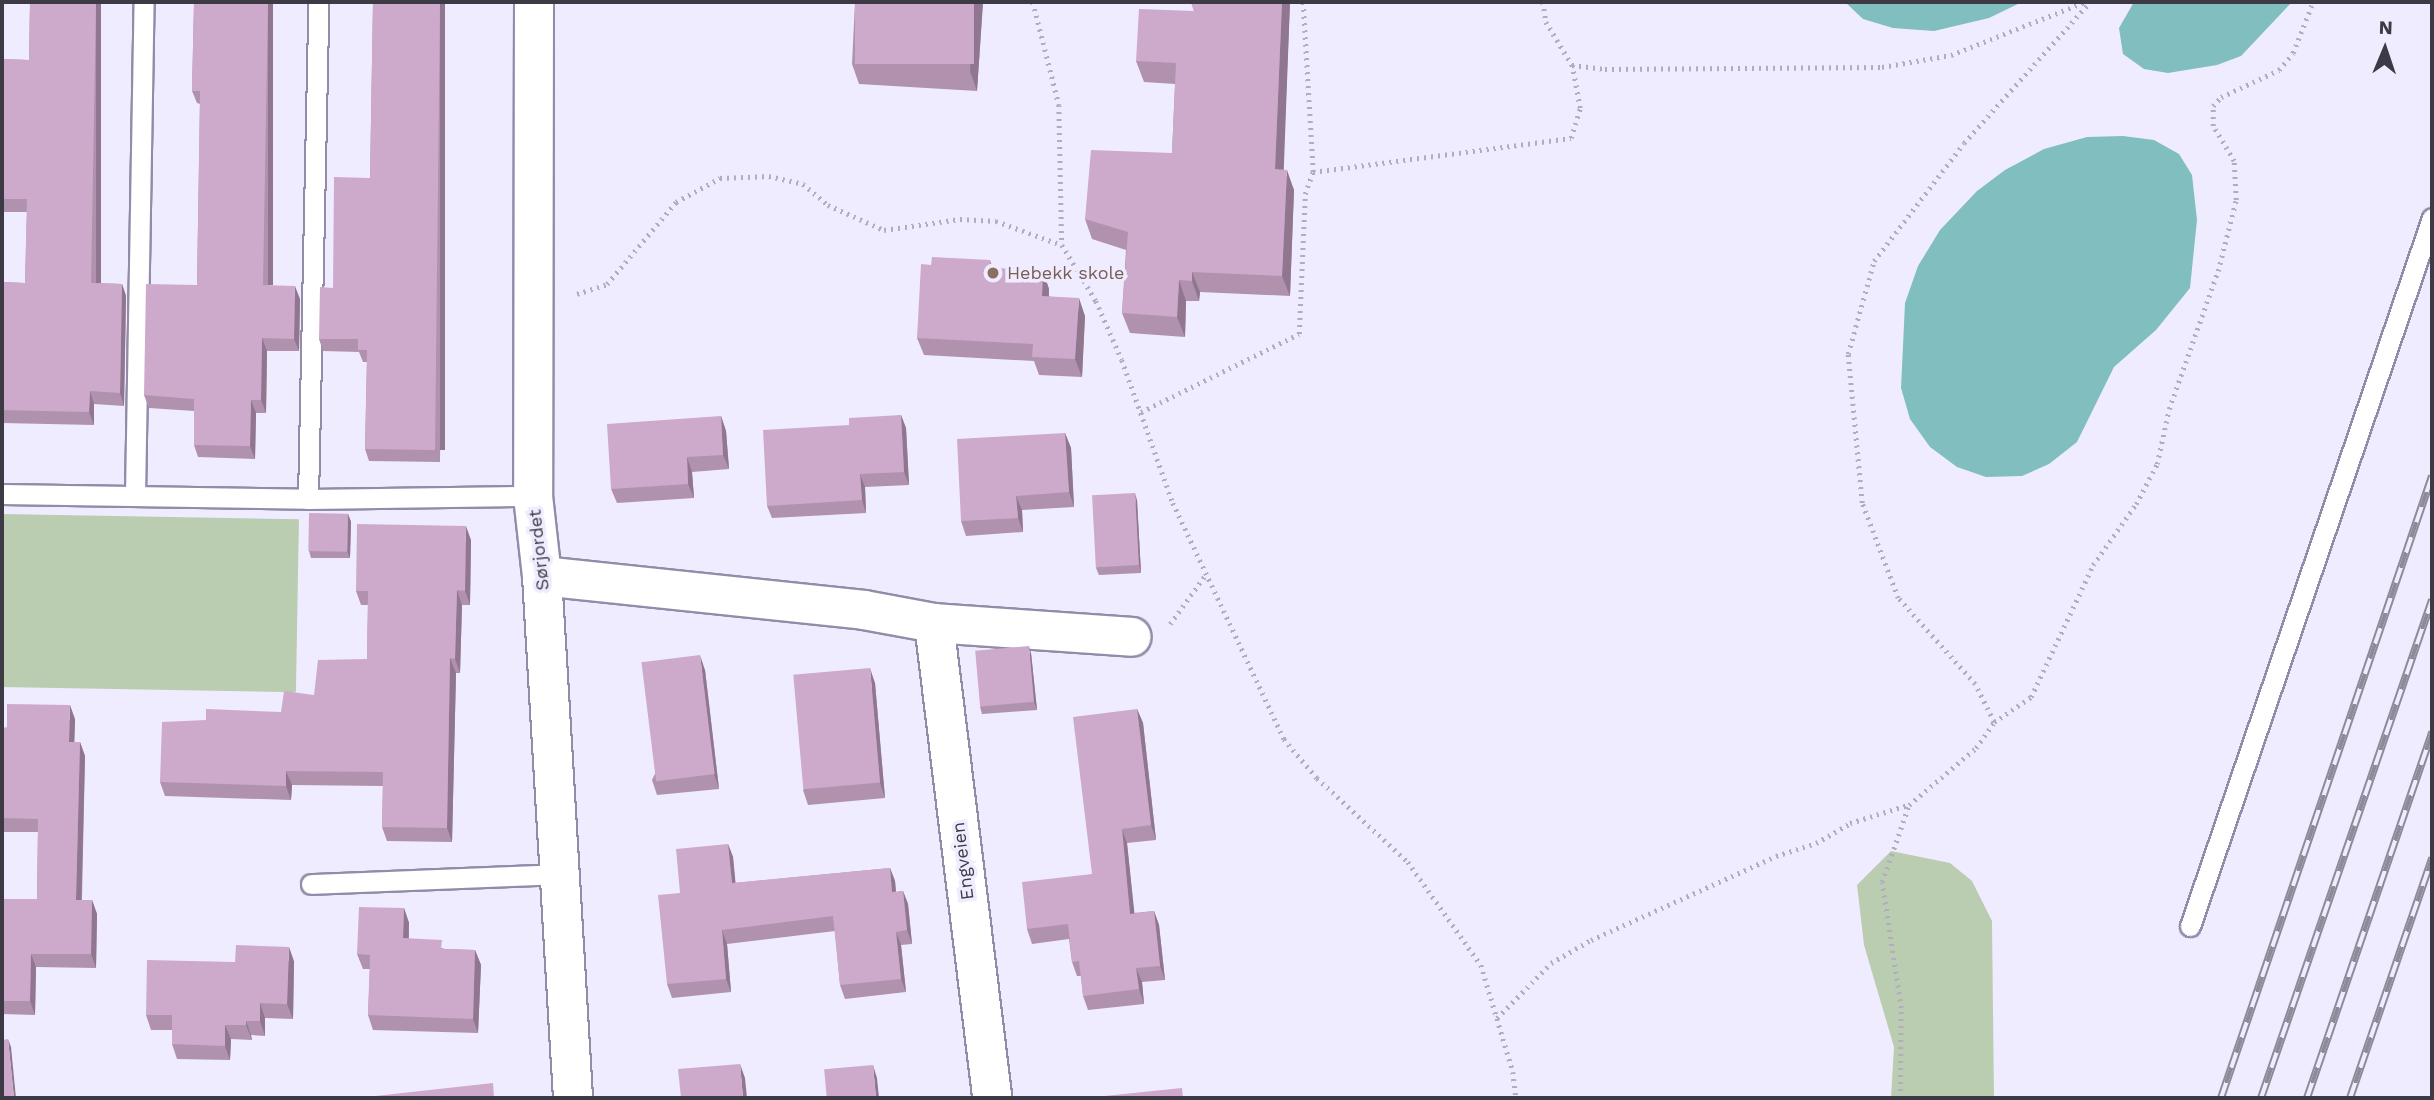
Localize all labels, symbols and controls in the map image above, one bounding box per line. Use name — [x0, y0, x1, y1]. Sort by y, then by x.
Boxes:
north arrow — [2350, 14, 2420, 84]
text: N — [2378, 16, 2393, 39]
place label: Hebekk skole — [1007, 262, 1125, 284]
marker: Hebekk skole — [985, 265, 1001, 281]
street label: Sørjordet — [524, 508, 554, 592]
street label: Engveien — [948, 821, 978, 901]

